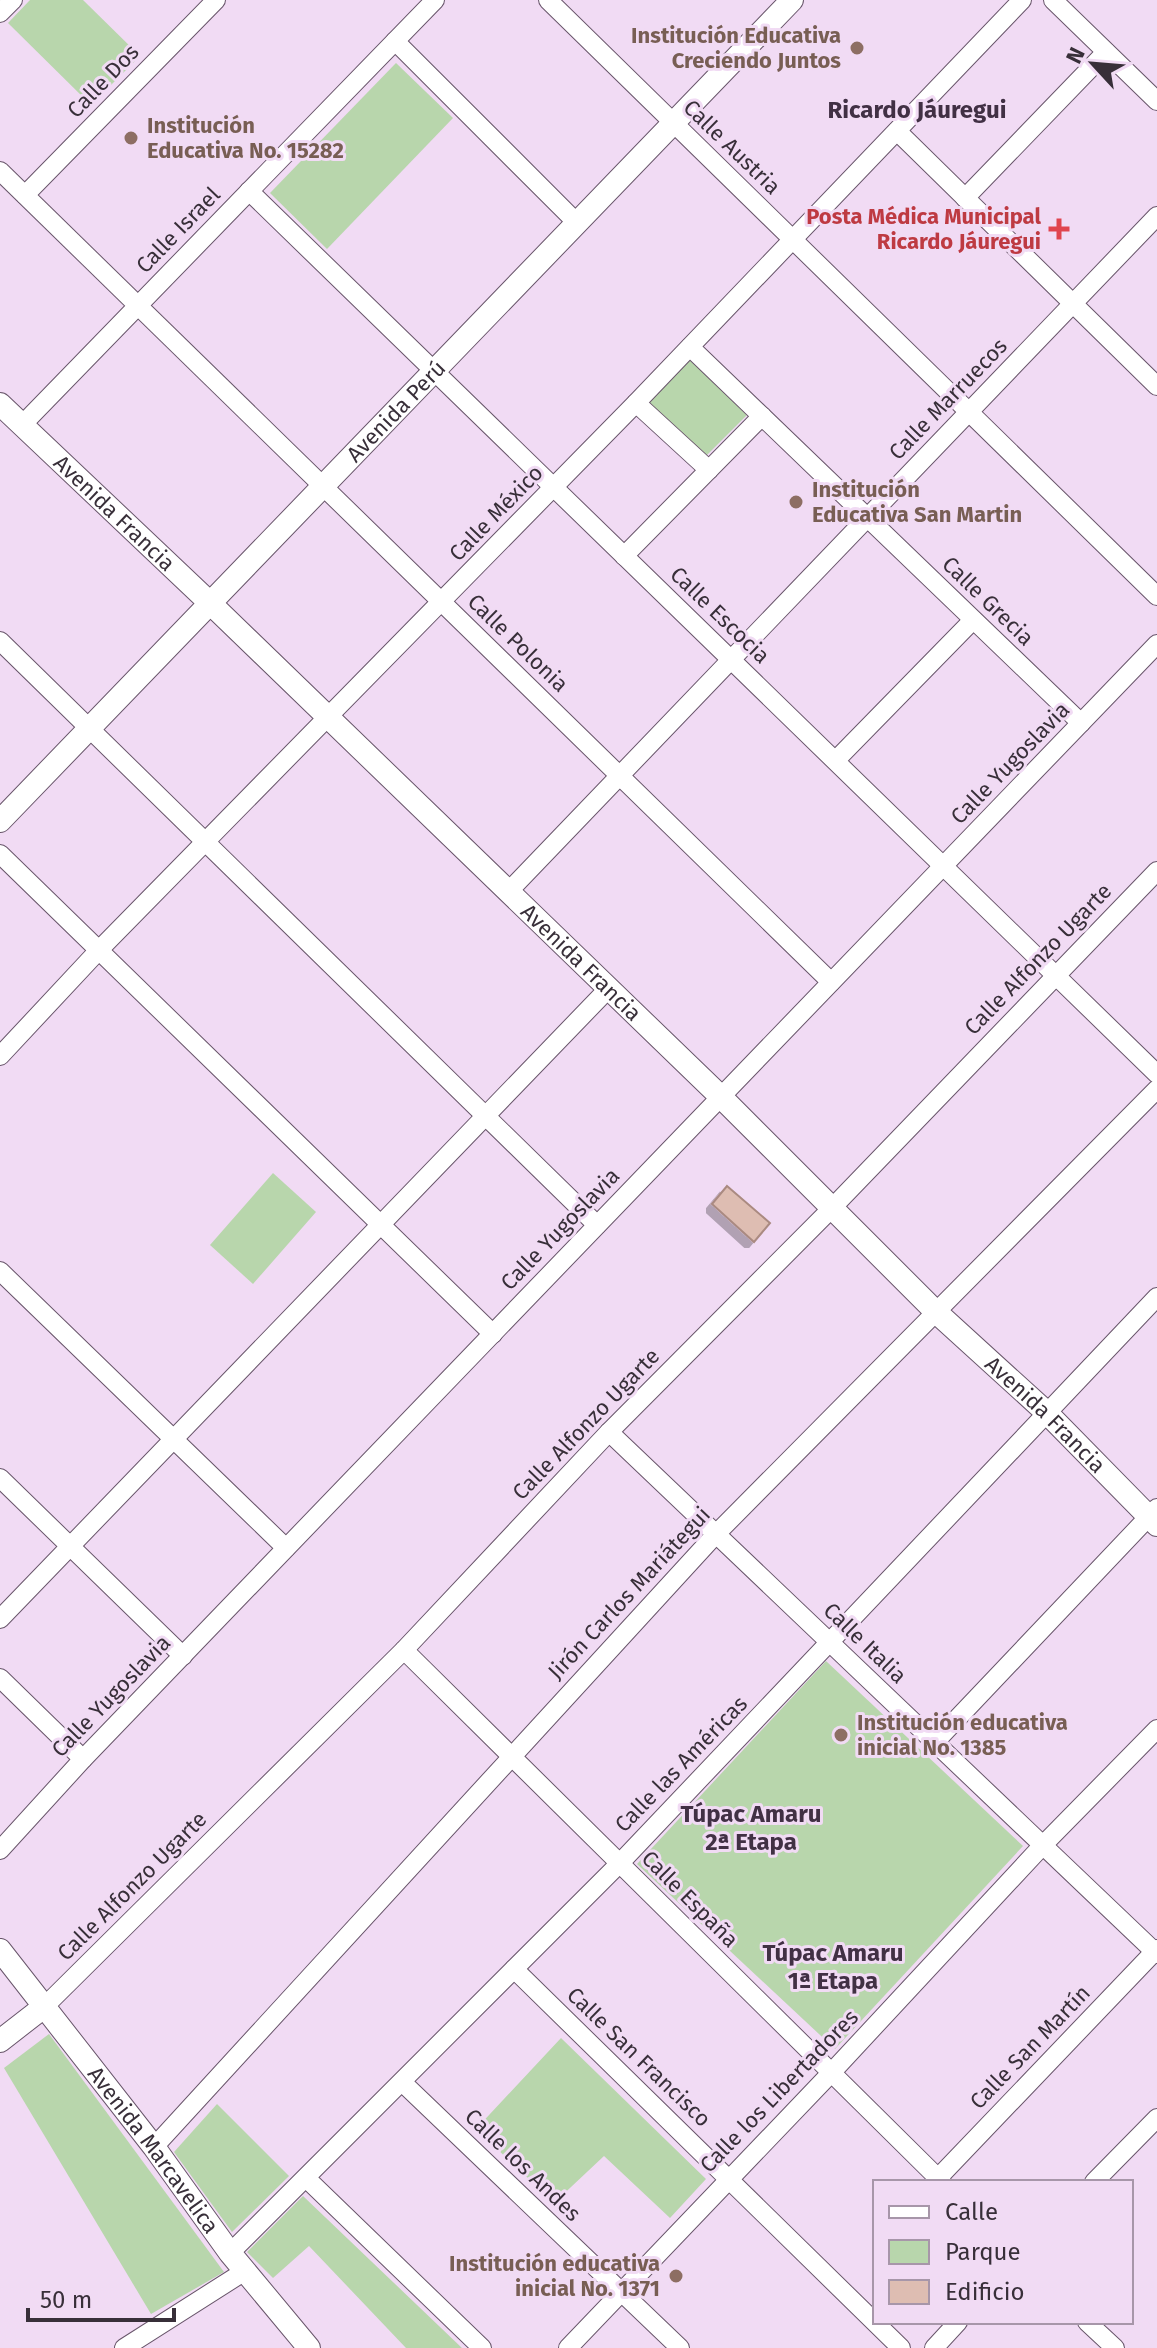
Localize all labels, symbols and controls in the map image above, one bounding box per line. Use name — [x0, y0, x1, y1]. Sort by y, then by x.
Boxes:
place label: Institución Educativa Creciendo Juntos — [631, 22, 841, 74]
north arrow — [1053, 24, 1133, 104]
street label: Calle Dos — [61, 39, 145, 123]
marker: Institución Educativa Creciendo Juntos — [848, 39, 866, 57]
text: N — [1060, 43, 1091, 68]
street label: Calle Austria — [678, 94, 786, 200]
district label: Ricardo Jáuregui — [827, 96, 1007, 124]
place label: Institución Educativa No. 15282 — [147, 112, 344, 164]
marker: Institución Educativa No. 15282 — [122, 129, 140, 147]
street label: Calle Israel — [130, 181, 226, 279]
place label: Posta Médica Municipal Ricardo Jáuregui — [806, 203, 1041, 255]
marker: Posta Médica Municipal Ricardo Jáuregui — [1048, 218, 1070, 240]
street label: Calle Marruecos — [883, 333, 1013, 465]
street label: Avenida Perú — [341, 354, 451, 467]
street label: Avenida Francia — [48, 449, 181, 576]
street label: Calle México — [444, 459, 548, 567]
place label: Institución Educativa San Martin — [812, 476, 1022, 528]
marker: Institución Educativa San Martin — [787, 493, 805, 511]
street label: Calle Grecia — [937, 551, 1039, 651]
street label: Calle Escocia — [665, 561, 775, 669]
street label: Calle Polonia — [462, 588, 574, 698]
street label: Calle Yugoslavia — [945, 696, 1075, 830]
street label: Calle Alfonzo Ugarte — [959, 878, 1117, 1040]
street label: Avenida Francia — [516, 898, 647, 1026]
street label: Calle Yugoslavia — [495, 1162, 625, 1296]
street label: Calle Alfonzo Ugarte — [507, 1343, 665, 1505]
street label: Avenida Francia — [980, 1350, 1111, 1478]
street label: Jirón Carlos Mariátegui — [542, 1501, 716, 1685]
street label: Calle Italia — [818, 1597, 912, 1689]
street label: Calle Yugoslavia — [46, 1629, 176, 1763]
street label: Calle las Américas — [609, 1690, 753, 1838]
place label: Institución educativa inicial No. 1385 — [857, 1709, 1068, 1761]
marker: Institución educativa inicial No. 1385 — [832, 1726, 850, 1744]
district label: Túpac Amaru 2ª Etapa — [680, 1800, 822, 1856]
street label: Calle Alfonzo Ugarte — [52, 1806, 212, 1966]
street label: Calle España — [636, 1845, 744, 1953]
district label: Túpac Amaru 1ª Etapa — [762, 1939, 904, 1995]
street label: Calle San Martín — [964, 1979, 1096, 2115]
street label: Calle San Francisco — [561, 1981, 717, 2133]
street label: Calle los Libertadores — [694, 2004, 864, 2178]
street label: Avenida Marcavelica — [82, 2061, 225, 2239]
street label: Calle los Andes — [459, 2103, 587, 2227]
legend — [873, 2180, 1133, 2324]
text: Calle — [945, 2198, 998, 2226]
text: Parque — [945, 2238, 1021, 2266]
place label: Institución educativa inicial No. 1371 — [449, 2250, 660, 2302]
marker: Institución educativa inicial No. 1371 — [667, 2267, 685, 2285]
scale bar — [28, 2272, 174, 2322]
text: Edificio — [945, 2278, 1025, 2306]
text: 50 m — [40, 2286, 92, 2314]

